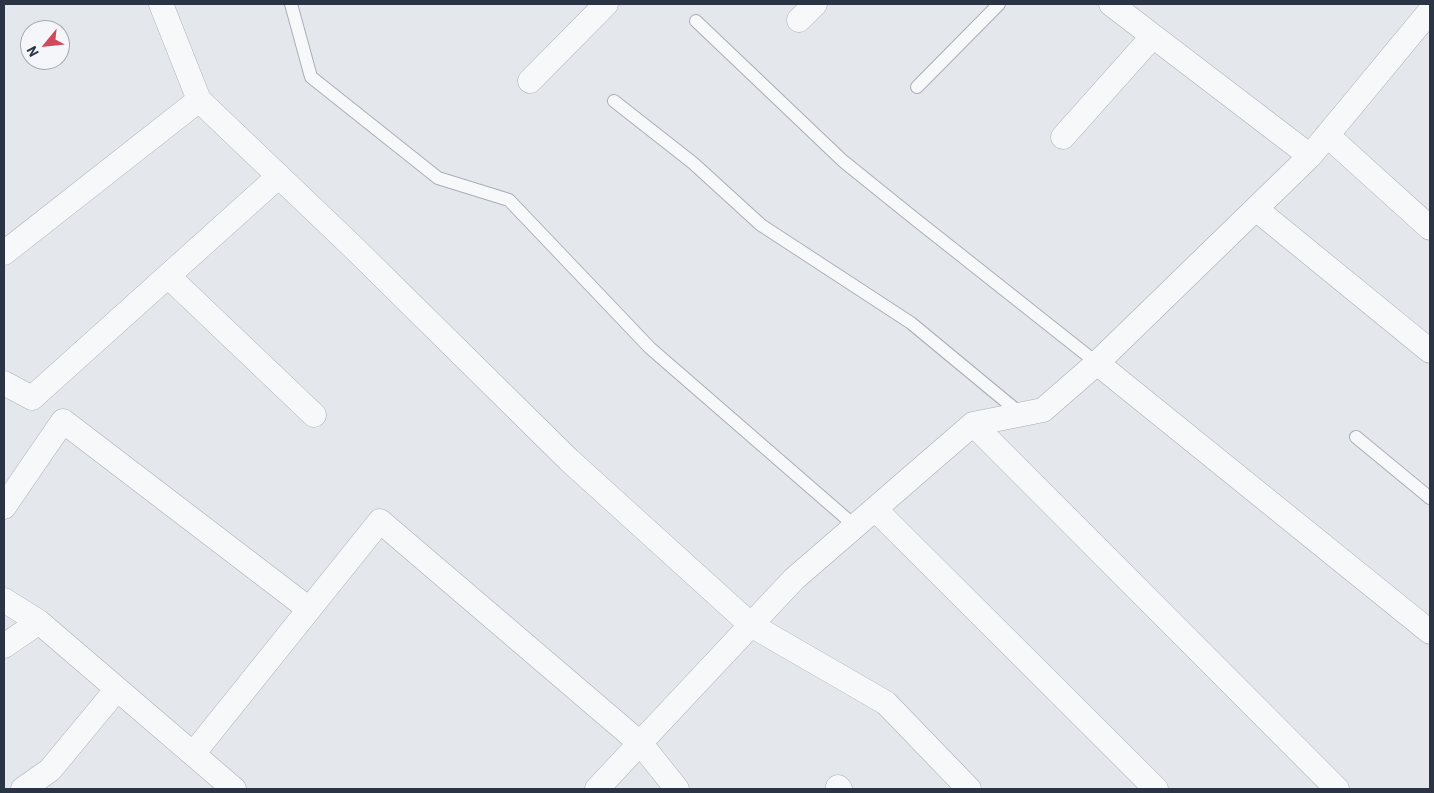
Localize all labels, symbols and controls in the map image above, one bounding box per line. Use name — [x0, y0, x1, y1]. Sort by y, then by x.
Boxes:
north arrow — [20, 20, 70, 70]
text: N — [23, 44, 42, 60]

